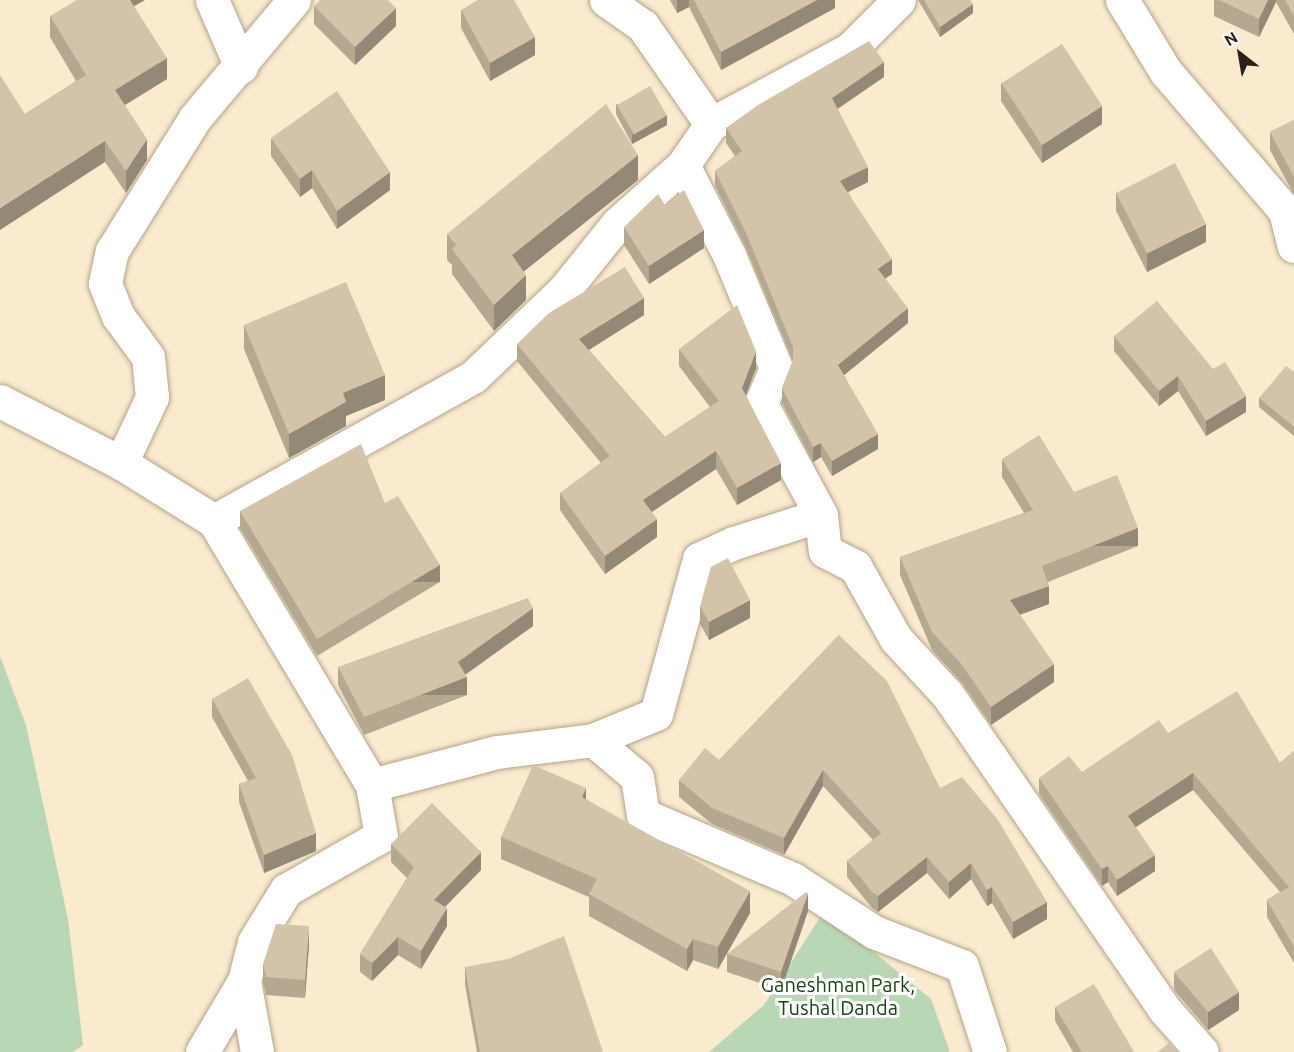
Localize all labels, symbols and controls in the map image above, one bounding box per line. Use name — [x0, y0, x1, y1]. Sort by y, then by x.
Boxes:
north arrow — [1210, 24, 1270, 84]
text: N — [1221, 28, 1240, 49]
park label: Ganeshman Park, Tushal Danda — [761, 972, 915, 1019]

